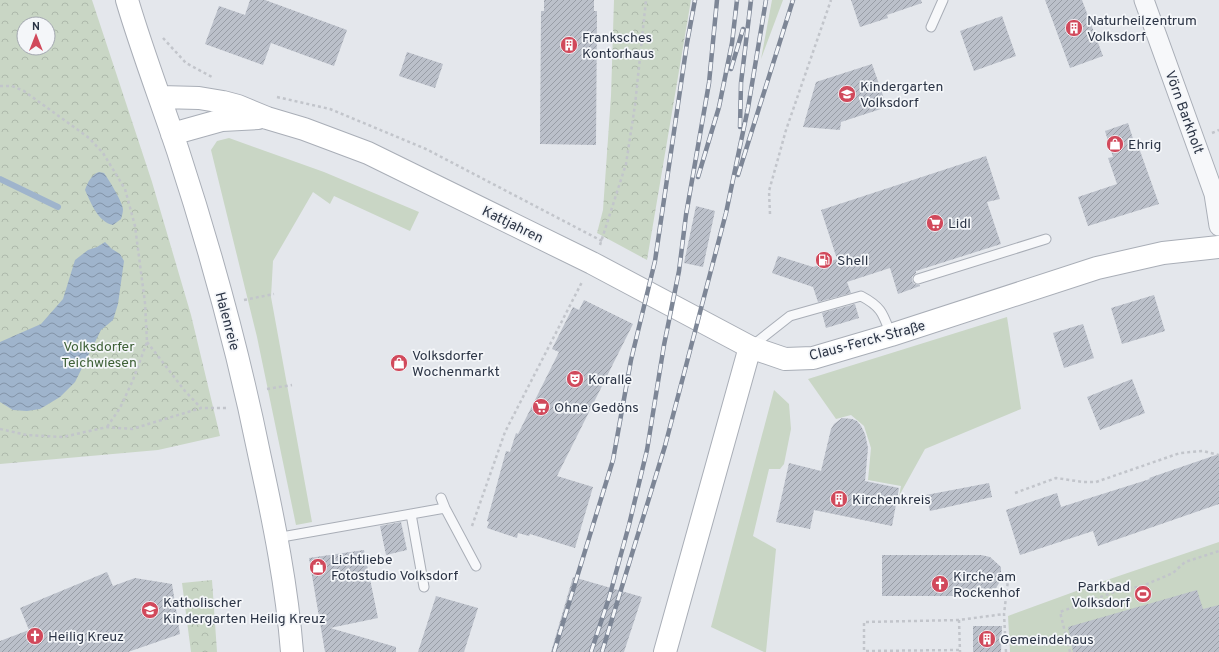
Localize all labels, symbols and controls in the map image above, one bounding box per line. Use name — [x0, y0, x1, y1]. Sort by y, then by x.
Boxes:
place label: Naturheilzentrum Volksdorf — [1087, 13, 1197, 46]
north arrow — [16, 16, 56, 56]
building icon: Naturheilzentrum Volksdorf — [1064, 18, 1084, 38]
text: N — [32, 20, 40, 34]
place label: Franksches Kontorhaus — [582, 30, 654, 63]
building icon: Franksches Kontorhaus — [559, 35, 579, 55]
street label: Vörn Barkholt — [1161, 69, 1207, 156]
place label: Kindergarten Volksdorf — [860, 79, 943, 112]
school or university icon: Kindergarten Volksdorf — [837, 84, 857, 104]
shop icon: Ehrig — [1105, 134, 1125, 154]
place label: Ehrig — [1128, 137, 1161, 154]
street label: Kattjahren — [479, 203, 546, 247]
supermarket icon: Lidl — [925, 213, 945, 233]
place label: Lidl — [948, 216, 971, 233]
fuel station icon: Shell — [814, 250, 834, 270]
place label: Shell — [837, 253, 868, 270]
street label: Halenreie — [211, 290, 243, 353]
street label: Claus-Ferck-Straße — [807, 318, 927, 365]
park label: Volksdorfer Teichwiesen — [61, 339, 137, 372]
place label: Volksdorfer Wochenmarkt — [412, 348, 500, 381]
shop icon: Volksdorfer Wochenmarkt — [389, 353, 409, 373]
theatre icon: Koralle — [565, 369, 585, 389]
place label: Koralle — [588, 372, 632, 389]
supermarket icon: Ohne Gedöns — [531, 397, 551, 417]
place label: Ohne Gedöns — [554, 400, 639, 417]
building icon: Kirchenkreis — [829, 489, 849, 509]
place label: Kirchenkreis — [852, 492, 931, 509]
place label: Lichtliebe Fotostudio Volksdorf — [331, 552, 458, 585]
shop icon: Lichtliebe Fotostudio Volksdorf — [308, 557, 328, 577]
place label: Kirche am Rockenhof — [953, 569, 1020, 602]
church icon: Kirche am Rockenhof — [930, 574, 950, 594]
place label: Parkbad Volksdorf — [1071, 579, 1130, 612]
sports icon: Parkbad Volksdorf — [1133, 584, 1153, 604]
place label: Katholischer Kindergarten Heilig Kreuz — [163, 595, 326, 628]
school or university icon: Katholischer Kindergarten Heilig Kreuz — [140, 600, 160, 620]
church icon: Heilig Kreuz — [25, 626, 45, 646]
place label: Heilig Kreuz — [48, 629, 124, 646]
building icon: Gemeindehaus — [977, 629, 997, 649]
place label: Gemeindehaus — [1000, 632, 1094, 649]

